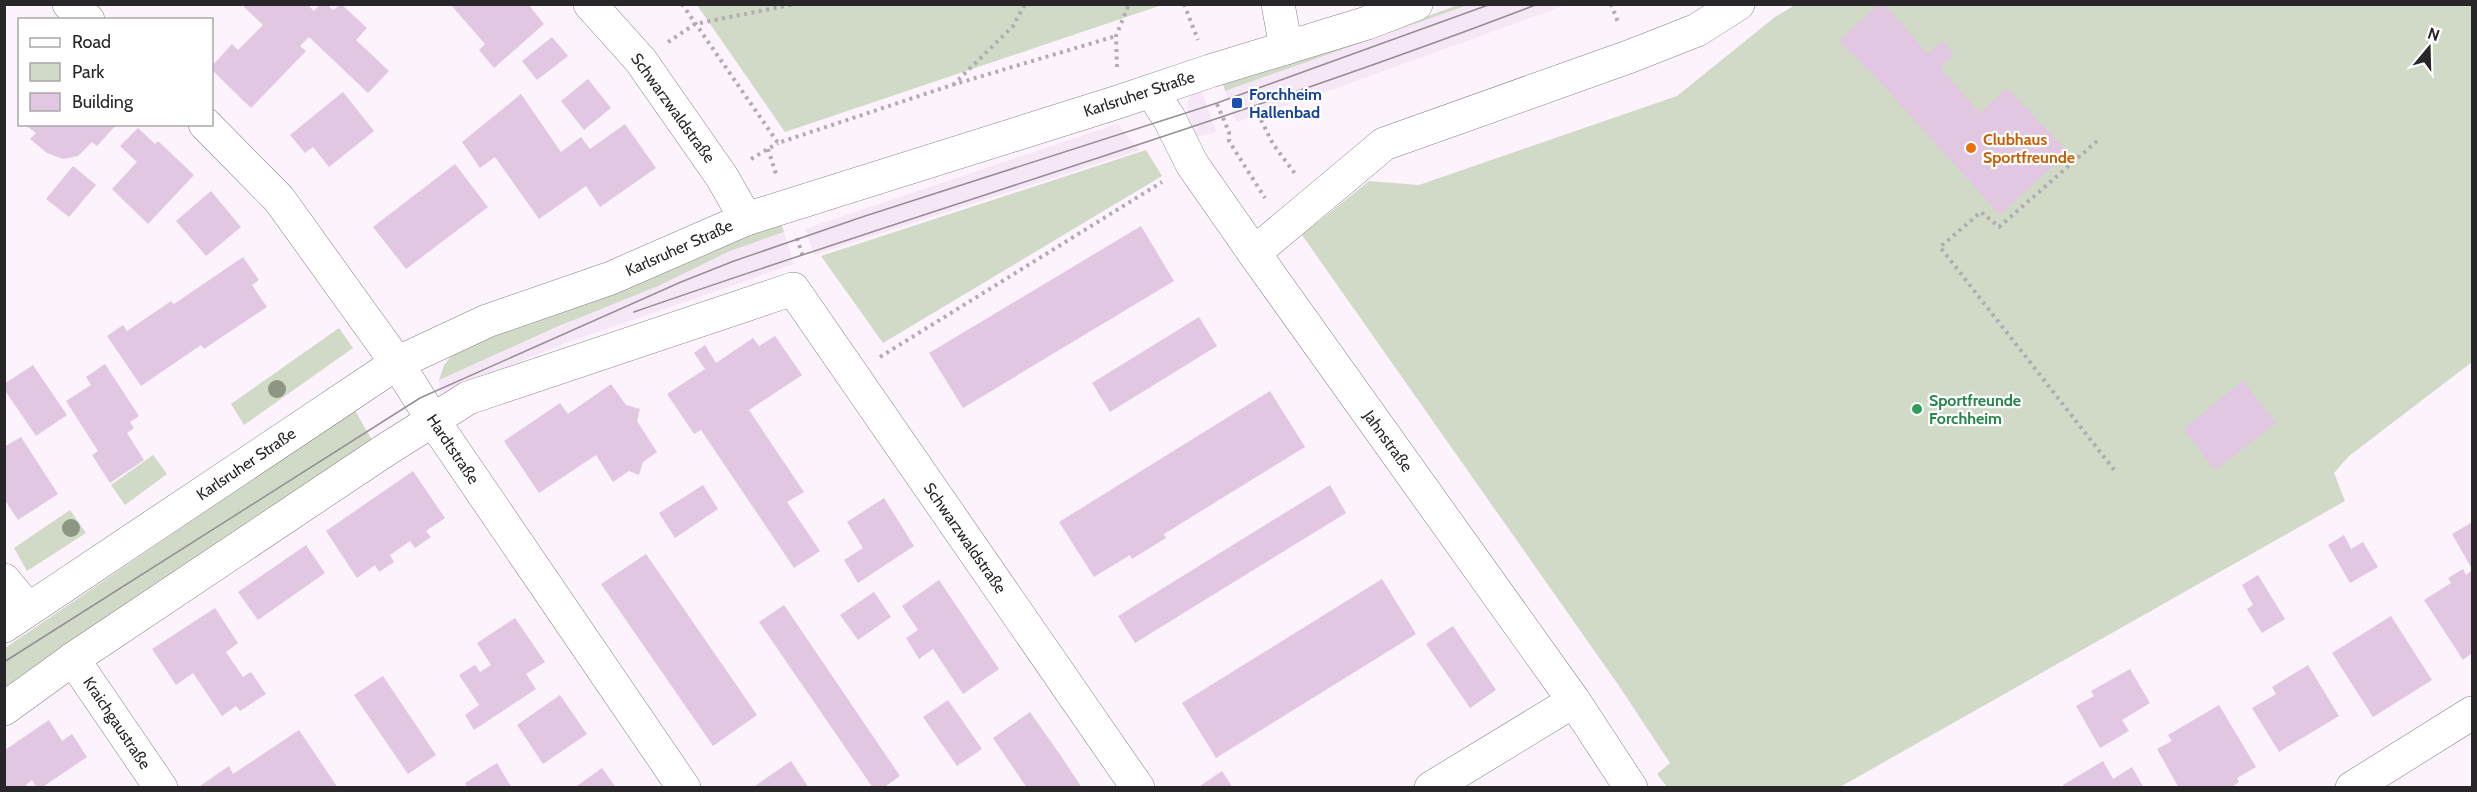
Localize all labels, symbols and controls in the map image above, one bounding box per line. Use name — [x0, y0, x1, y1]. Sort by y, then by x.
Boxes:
legend — [18, 18, 213, 126]
north arrow — [2399, 18, 2459, 78]
text: N — [2425, 23, 2442, 45]
text: Road — [72, 31, 111, 53]
street label: Schwarzwaldstraße — [627, 50, 719, 166]
text: Park — [72, 61, 105, 83]
street label: Karlsruher Straße — [1081, 67, 1197, 121]
place label: Forchheim Hallenbad — [1249, 85, 1322, 122]
text: Building — [72, 91, 134, 113]
marker: Forchheim Hallenbad — [1230, 96, 1244, 110]
place label: Clubhaus Sportfreunde — [1983, 130, 2075, 167]
marker: Clubhaus Sportfreunde — [1964, 141, 1978, 155]
street label: Karlsruher Straße — [622, 216, 736, 280]
place label: Sportfreunde Forchheim — [1929, 391, 2021, 428]
marker: Sportfreunde Forchheim — [1910, 402, 1924, 416]
street label: Jahnstraße — [1359, 406, 1417, 475]
street label: Hardtstraße — [423, 411, 483, 487]
street label: Karlsruher Straße — [193, 424, 299, 504]
street label: Schwarzwaldstraße — [920, 479, 1010, 597]
street label: Kraichgaustraße — [79, 673, 155, 773]

